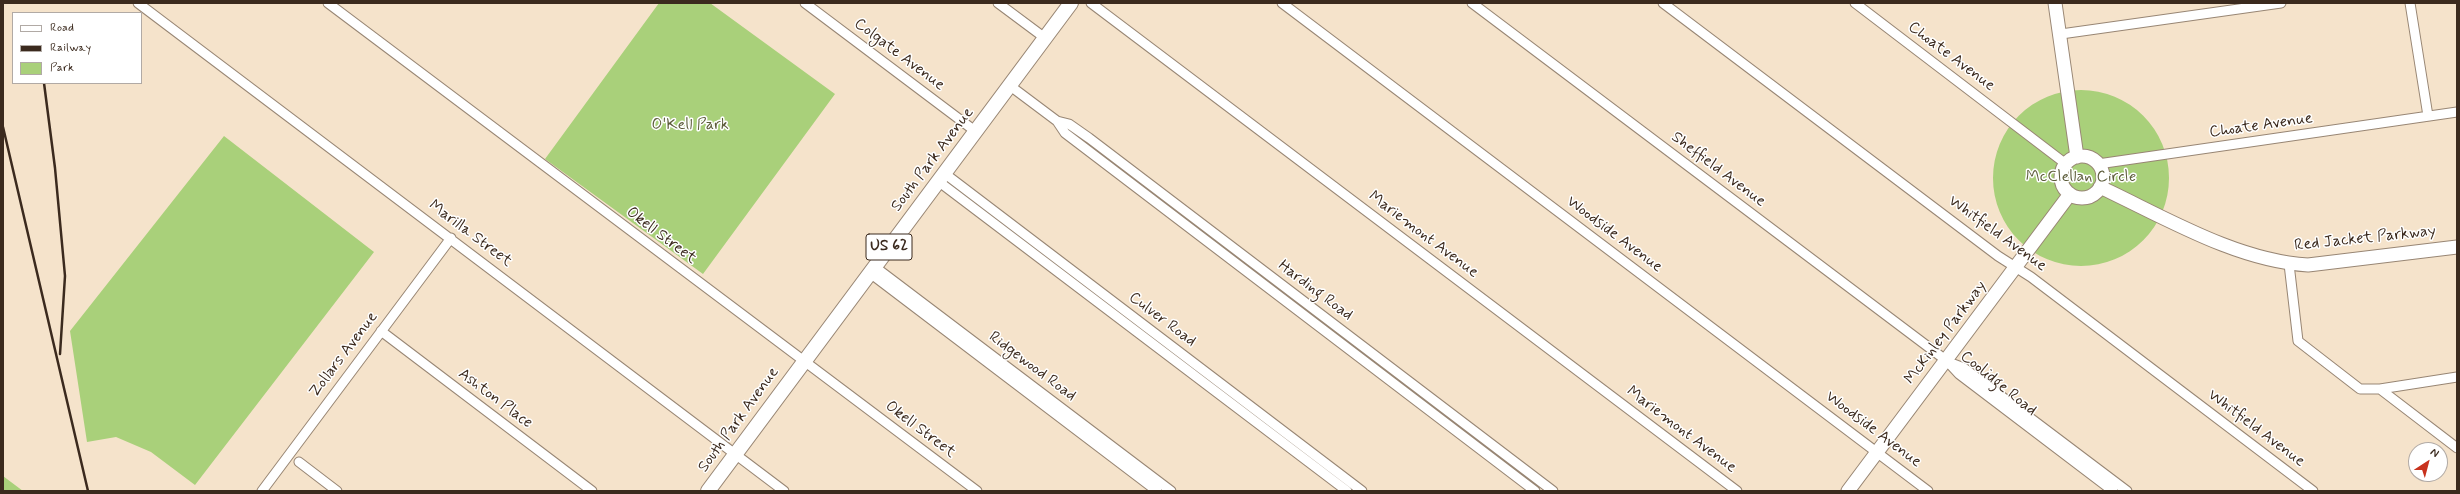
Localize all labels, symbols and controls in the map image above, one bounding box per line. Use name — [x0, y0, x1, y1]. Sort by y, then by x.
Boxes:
legend — [12, 12, 142, 84]
street label: Colgate Avenue — [850, 15, 948, 95]
street label: Choate Avenue — [1904, 18, 1998, 96]
text: Road — [50, 20, 74, 36]
text: Railway — [50, 40, 91, 56]
text: Park — [50, 60, 74, 76]
street label: South Park Avenue — [888, 104, 978, 216]
street label: Choate Avenue — [2208, 109, 2314, 143]
park label: O'Kell Park — [651, 116, 729, 136]
street label: Sheffield Avenue — [1667, 128, 1769, 212]
park label: McClellan Circle — [2026, 168, 2136, 188]
street label: Mariemont Avenue — [1364, 187, 1482, 283]
street label: Whitfield Avenue — [1944, 192, 2050, 276]
street label: Woodside Avenue — [1562, 193, 1666, 277]
street label: Marilla Street — [424, 196, 516, 272]
street label: Okell Street — [622, 203, 700, 269]
street label: Red Jacket Parkway — [2293, 222, 2437, 256]
road number: US 62 — [866, 234, 912, 260]
street label: Harding Road — [1274, 257, 1356, 325]
street label: McKinley Parkway — [1901, 277, 1991, 389]
street label: Culver Road — [1124, 288, 1200, 352]
street label: Zollars Avenue — [306, 308, 382, 402]
street label: Ridgewood Road — [984, 328, 1080, 406]
street label: Coolidge Road — [1956, 347, 2040, 421]
street label: South Park Avenue — [694, 364, 784, 476]
street label: Ashton Place — [454, 365, 536, 433]
street label: Mariemont Avenue — [1622, 382, 1740, 478]
street label: Whitfield Avenue — [2204, 386, 2308, 472]
street label: Woodside Avenue — [1821, 388, 1925, 472]
street label: Okell Street — [881, 397, 959, 463]
north arrow — [2408, 442, 2448, 482]
text: N — [2427, 445, 2442, 461]

